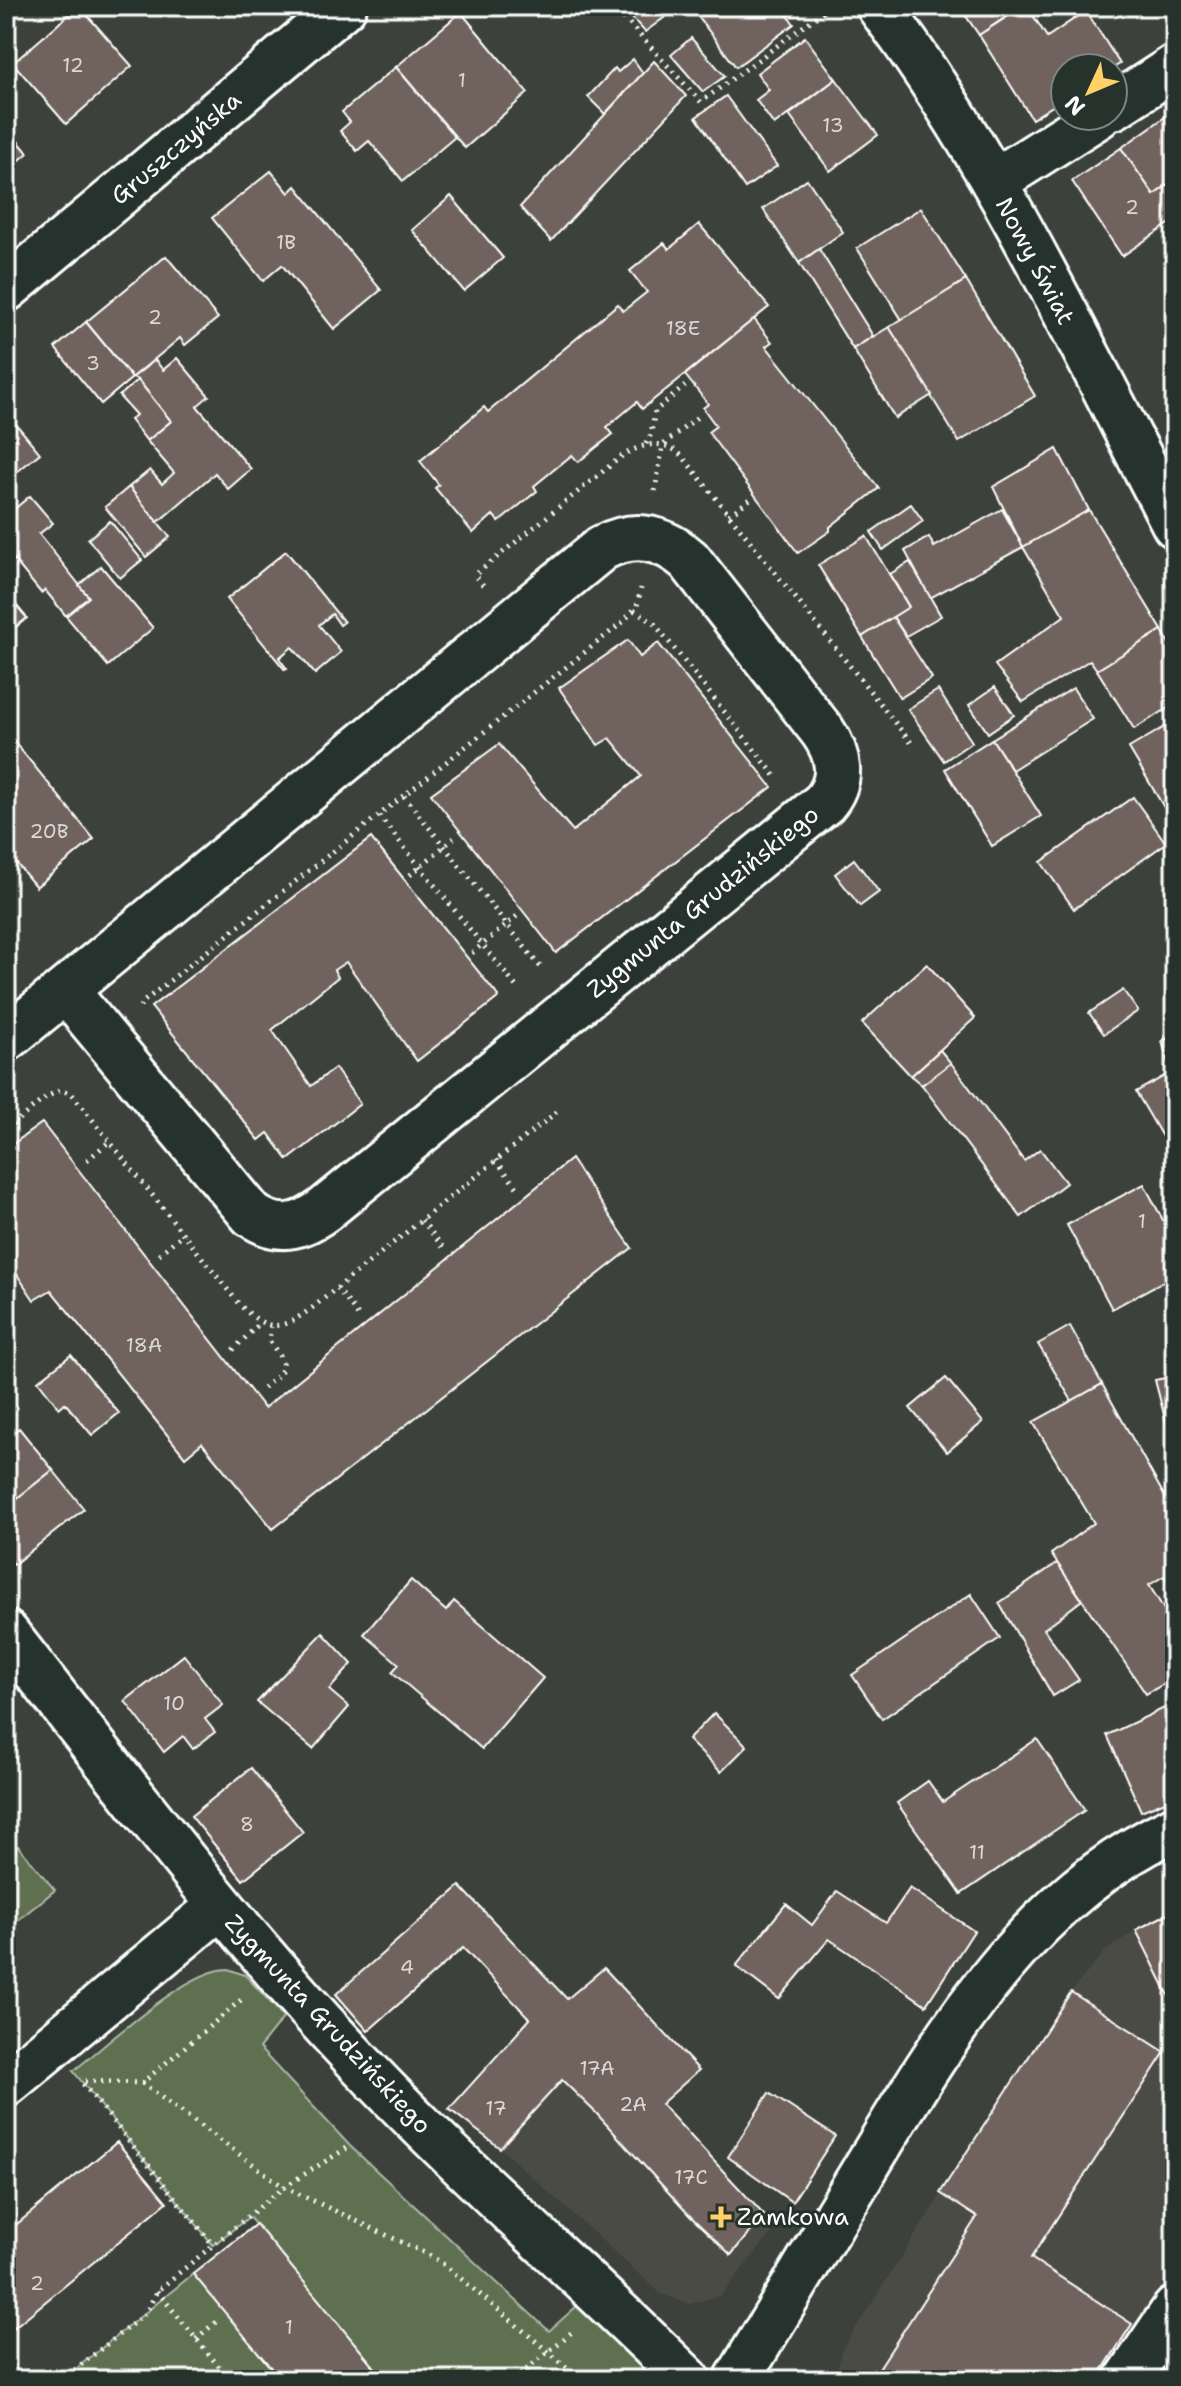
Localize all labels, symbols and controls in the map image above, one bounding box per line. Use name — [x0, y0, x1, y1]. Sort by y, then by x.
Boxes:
house number: 12 — [62, 52, 84, 78]
north arrow — [1049, 52, 1129, 132]
house number: 1 — [458, 67, 466, 93]
street label: Gruszczyńska — [104, 84, 248, 212]
text: N — [1058, 89, 1091, 122]
house number: 13 — [822, 112, 844, 138]
street label: Nowy Świat — [988, 192, 1082, 330]
house number: 2 — [1125, 194, 1139, 220]
house number: 1B — [276, 229, 296, 255]
house number: 2 — [148, 304, 162, 330]
house number: 18E — [666, 315, 700, 341]
house number: 3 — [86, 350, 100, 376]
street label: Zygmunta Grudzińskiego — [580, 799, 826, 1005]
house number: 20B — [29, 818, 69, 844]
house number: 1 — [1138, 1208, 1146, 1234]
house number: 18A — [126, 1332, 162, 1358]
house number: 10 — [163, 1690, 185, 1716]
house number: 8 — [240, 1811, 254, 1837]
house number: 11 — [969, 1839, 985, 1865]
street label: Zygmunta Grudzińskiego — [218, 1907, 438, 2141]
house number: 4 — [400, 1954, 414, 1980]
house number: 17A — [580, 2055, 615, 2081]
house number: 2A — [619, 2091, 647, 2117]
house number: 17 — [485, 2095, 507, 2121]
house number: 17C — [674, 2164, 708, 2190]
place label: Zamkowa — [737, 2201, 849, 2233]
marker: Zamkowa — [712, 2208, 730, 2226]
house number: 2 — [30, 2270, 44, 2296]
house number: 1 — [285, 2314, 293, 2340]

